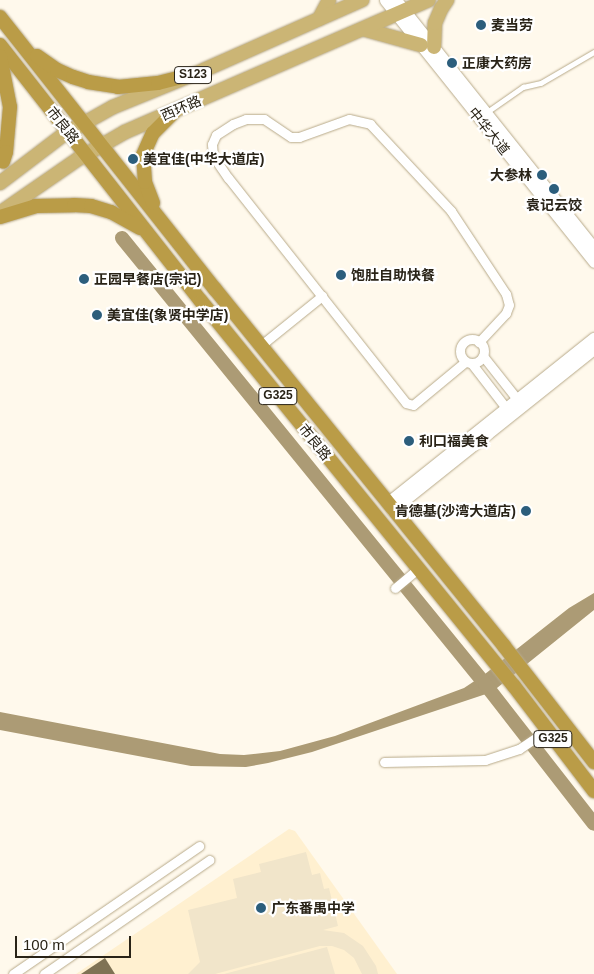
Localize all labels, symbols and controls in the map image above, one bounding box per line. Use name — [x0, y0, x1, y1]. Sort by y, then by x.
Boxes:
place label: 麦当劳 — [491, 17, 533, 33]
marker: 麦当劳 — [475, 19, 487, 31]
place label: 正康大药房 — [462, 55, 532, 71]
marker: 正康大药房 — [446, 57, 458, 69]
road number: S123 — [173, 66, 213, 84]
street label: 西环路 — [158, 92, 204, 124]
street label: 市良路 — [43, 103, 83, 147]
street label: 中华大道 — [465, 104, 513, 158]
place label: 美宜佳(中华大道店) — [143, 151, 264, 167]
marker: 美宜佳(中华大道店) — [127, 153, 139, 165]
place label: 大参林 — [490, 167, 532, 183]
marker: 大参林 — [536, 169, 548, 181]
marker: 袁记云饺 — [548, 183, 560, 195]
place label: 袁记云饺 — [526, 197, 582, 213]
place label: 饱肚自助快餐 — [351, 267, 435, 283]
marker: 饱肚自助快餐 — [335, 269, 347, 281]
place label: 正园早餐店(宗记) — [94, 271, 201, 287]
marker: 正园早餐店(宗记) — [78, 273, 90, 285]
place label: 美宜佳(象贤中学店) — [107, 307, 228, 323]
marker: 美宜佳(象贤中学店) — [91, 309, 103, 321]
road number: G325 — [258, 386, 298, 406]
street label: 市良路 — [295, 420, 335, 464]
place label: 利口福美食 — [419, 433, 489, 449]
marker: 利口福美食 — [403, 435, 415, 447]
place label: 肯德基(沙湾大道店) — [395, 503, 516, 519]
marker: 肯德基(沙湾大道店) — [520, 505, 532, 517]
road number: G325 — [533, 730, 573, 749]
place label: 广东番禺中学 — [271, 900, 355, 916]
marker: 广东番禺中学 — [255, 902, 267, 914]
scale bar — [18, 926, 134, 958]
text: 100 m — [23, 936, 65, 953]

